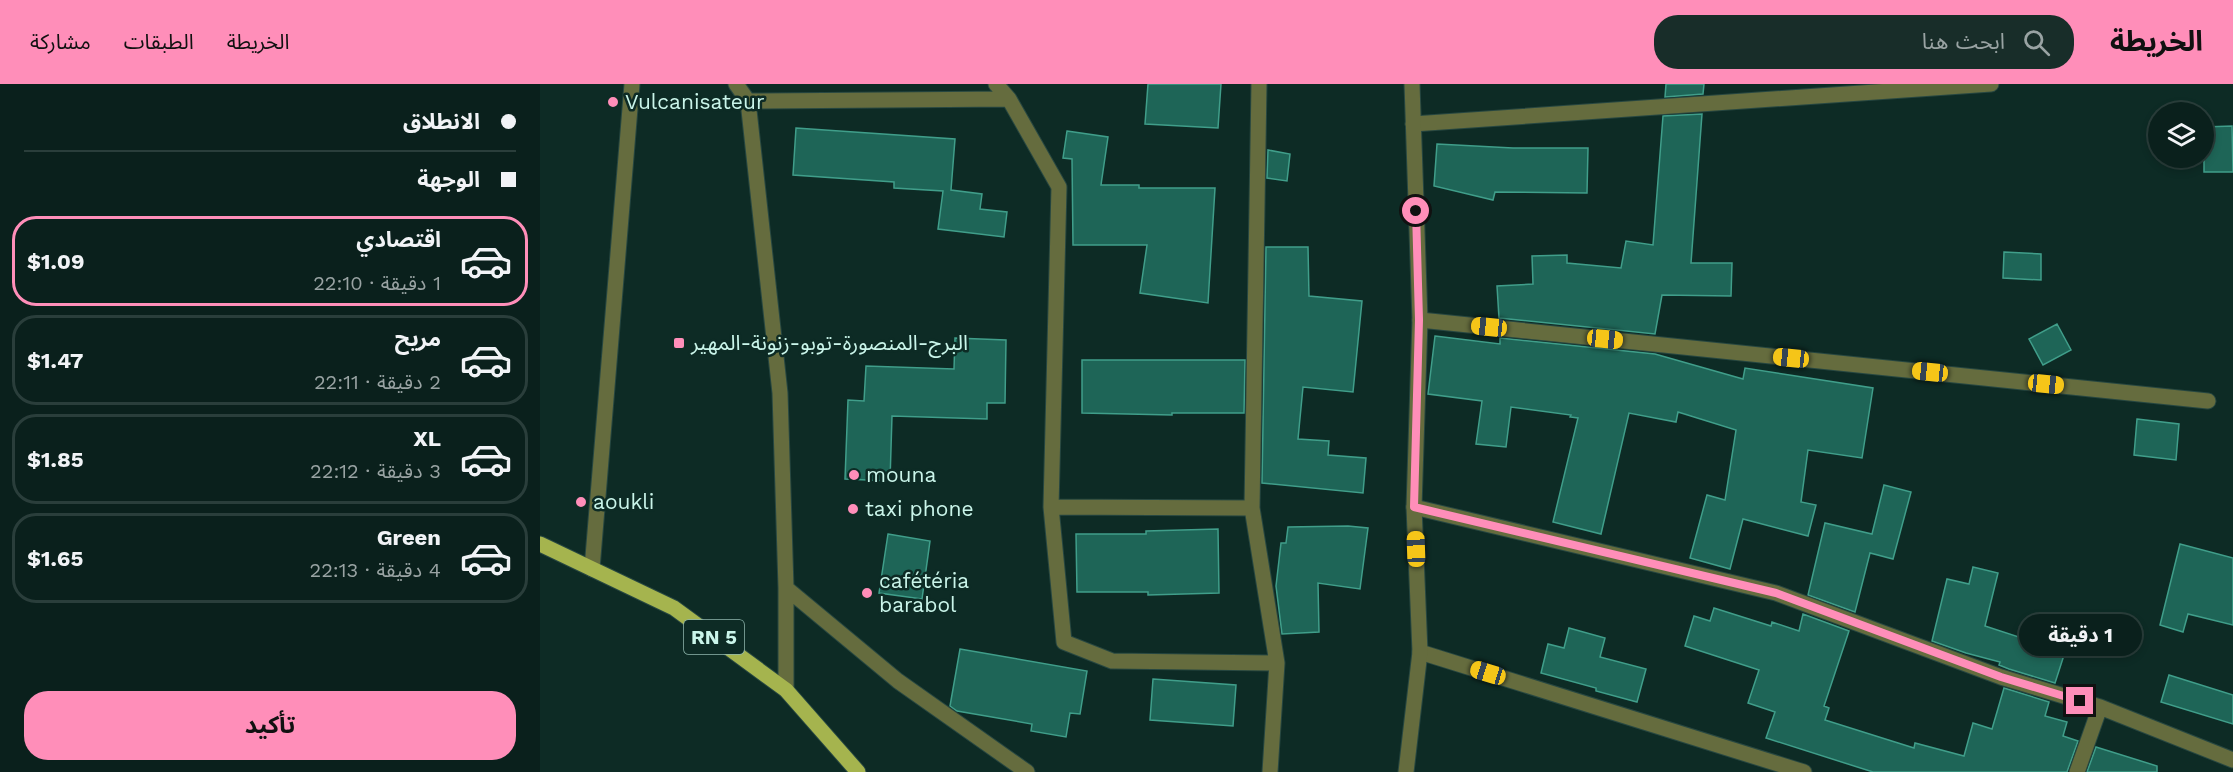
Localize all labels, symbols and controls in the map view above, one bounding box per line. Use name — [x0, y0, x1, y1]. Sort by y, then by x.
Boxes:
search box — [1654, 15, 2074, 69]
text: الخريطة — [2110, 25, 2203, 58]
icon: search — [2020, 26, 2053, 59]
text: مشاركة — [30, 29, 91, 54]
text: الطبقات — [124, 29, 194, 54]
text: الخريطة — [227, 29, 290, 54]
text: ابحث هنا — [1922, 29, 2005, 54]
place label: Vulcanisateur — [625, 89, 765, 114]
marker: Vulcanisateur — [606, 95, 620, 109]
map controls — [2148, 102, 2214, 168]
button: layers — [2148, 102, 2214, 168]
text: الانطلاق — [403, 109, 480, 134]
text: الوجهة — [417, 167, 480, 192]
route start — [1402, 197, 1429, 224]
text: اقتصادي — [356, 227, 441, 252]
icon: car — [459, 234, 513, 288]
text: $1.09 — [27, 249, 84, 274]
text: 1 دقيقة · 22:10 — [313, 271, 441, 295]
car — [1470, 316, 1508, 338]
text: مريح — [395, 326, 441, 351]
car — [1586, 328, 1624, 350]
place label: البرج-المنصورة-توبو-زنونة-المهير — [690, 330, 968, 358]
icon: car — [459, 333, 513, 387]
marker: البرج-المنصورة-توبو-زنونة-المهير — [672, 336, 686, 350]
car — [1772, 347, 1810, 369]
text: $1.47 — [27, 348, 83, 373]
car — [1911, 361, 1949, 383]
text: 2 دقيقة · 22:11 — [314, 370, 441, 394]
car — [2027, 373, 2065, 395]
text: XL — [413, 426, 441, 451]
icon: car — [459, 432, 513, 486]
text: $1.85 — [27, 447, 84, 472]
text: 3 دقيقة · 22:12 — [310, 459, 441, 483]
place label: mouna — [866, 462, 937, 487]
marker: mouna — [847, 468, 861, 482]
place label: aoukli — [593, 489, 654, 514]
marker: aoukli — [574, 495, 588, 509]
place label: taxi phone — [865, 496, 974, 521]
marker: taxi phone — [846, 502, 860, 516]
text: Green — [377, 525, 441, 550]
icon: car — [459, 531, 513, 585]
car — [1406, 531, 1426, 567]
text: $1.65 — [27, 546, 83, 571]
text: 4 دقيقة · 22:13 — [310, 558, 441, 582]
place label: cafétéria barabol — [879, 568, 969, 617]
marker: cafétéria barabol — [860, 586, 874, 600]
callout: 1 دقيقة — [2018, 614, 2142, 656]
road number: RN 5 — [684, 620, 744, 654]
text: 1 دقيقة — [2048, 623, 2113, 647]
car — [1468, 659, 1508, 687]
route end — [2066, 687, 2093, 714]
button: تأكيد — [24, 691, 516, 760]

